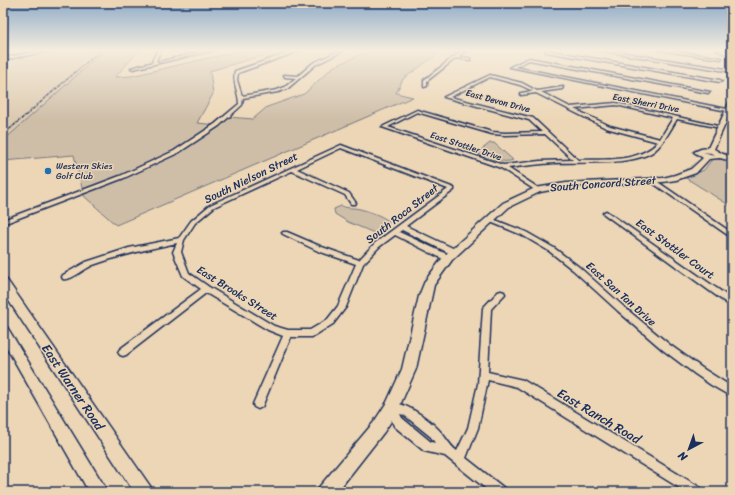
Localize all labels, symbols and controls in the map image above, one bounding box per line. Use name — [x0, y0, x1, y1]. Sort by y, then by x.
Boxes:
street label: East Devon Drive — [464, 85, 532, 117]
street label: East Sherri Drive — [611, 89, 681, 117]
street label: East Stottler Drive — [428, 127, 504, 165]
street label: South Nielson Street — [201, 147, 301, 209]
place label: Western Skies Golf Club — [56, 158, 113, 184]
marker: Western Skies Golf Club — [43, 166, 53, 176]
street label: South Concord Street — [549, 171, 657, 197]
street label: South Roca Street — [361, 179, 443, 249]
street label: East Stottler Court — [631, 214, 719, 284]
street label: East San Tan Drive — [581, 257, 661, 331]
street label: East Brooks Street — [193, 260, 281, 326]
street label: East Warner Road — [35, 339, 111, 436]
street label: East Ranch Road — [553, 382, 646, 451]
north arrow — [669, 429, 709, 469]
text: N — [673, 446, 693, 466]

